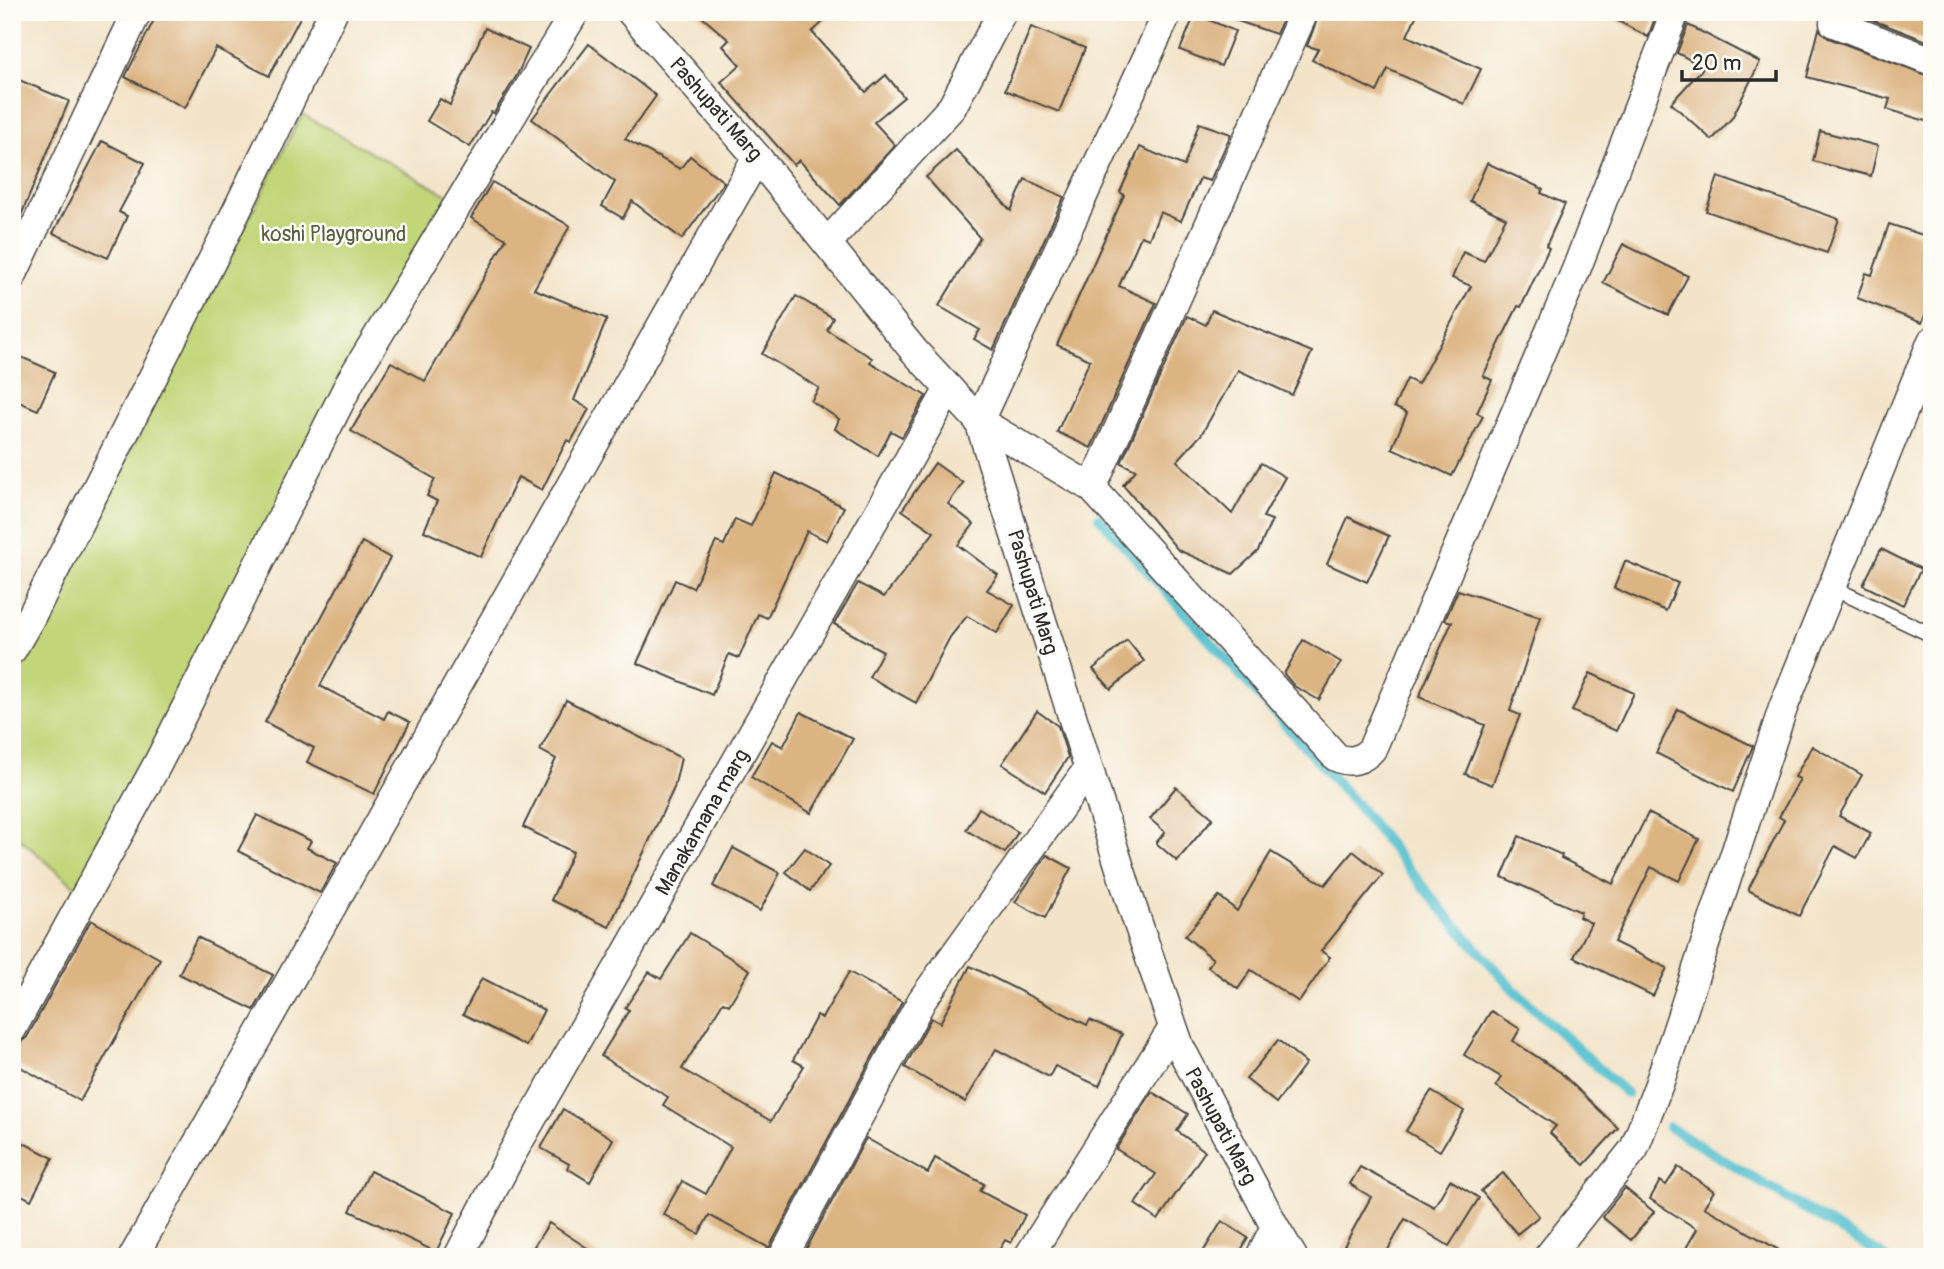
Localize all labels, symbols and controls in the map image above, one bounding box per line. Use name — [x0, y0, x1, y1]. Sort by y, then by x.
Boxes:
scale bar — [1682, 38, 1776, 82]
text: 20 m — [1692, 50, 1741, 77]
street label: Pashupati Marg — [663, 52, 768, 167]
park label: koshi Playground — [262, 221, 406, 248]
street label: Pashupati Marg — [1001, 526, 1064, 658]
street label: Manakamana marg — [650, 744, 755, 900]
street label: Pashupati Marg — [1178, 1063, 1263, 1190]

